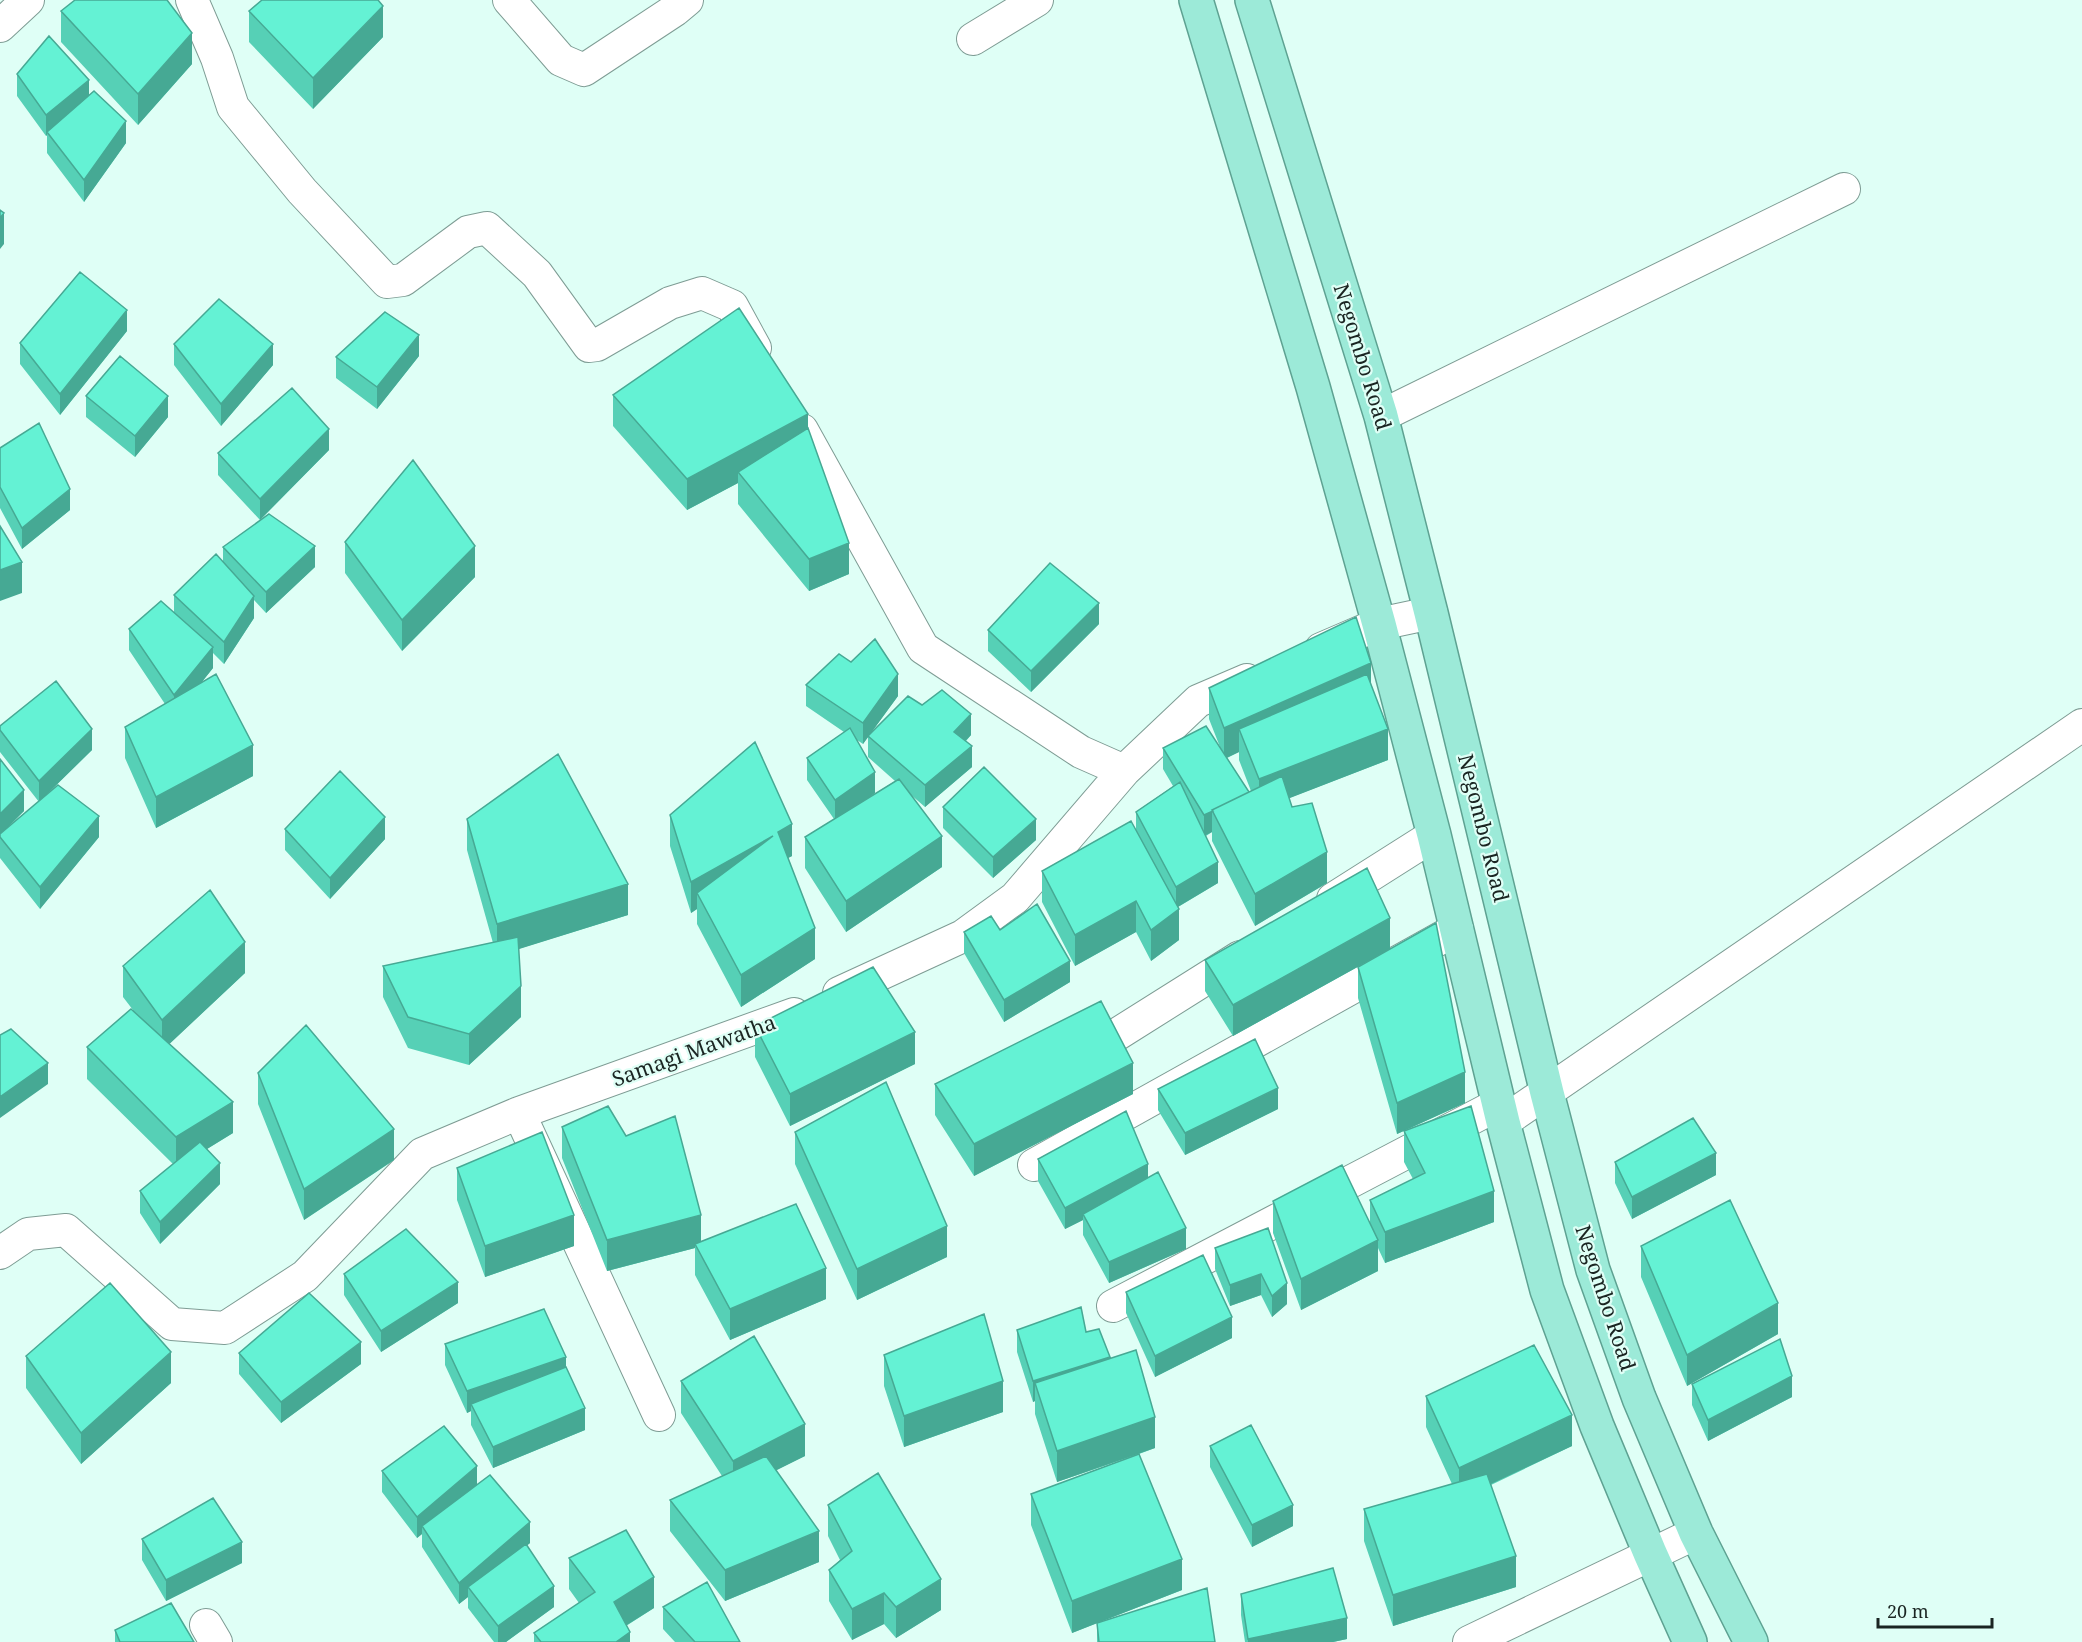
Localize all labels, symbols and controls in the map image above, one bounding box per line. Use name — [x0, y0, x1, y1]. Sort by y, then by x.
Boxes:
street label: Negombo Road — [1327, 280, 1399, 433]
street label: Negombo Road — [1452, 751, 1516, 905]
street label: Samagi Mawatha — [608, 1007, 779, 1093]
street label: Negombo Road — [1569, 1221, 1643, 1374]
scale bar — [1878, 1591, 1992, 1629]
text: 20 m — [1887, 1599, 1929, 1623]

